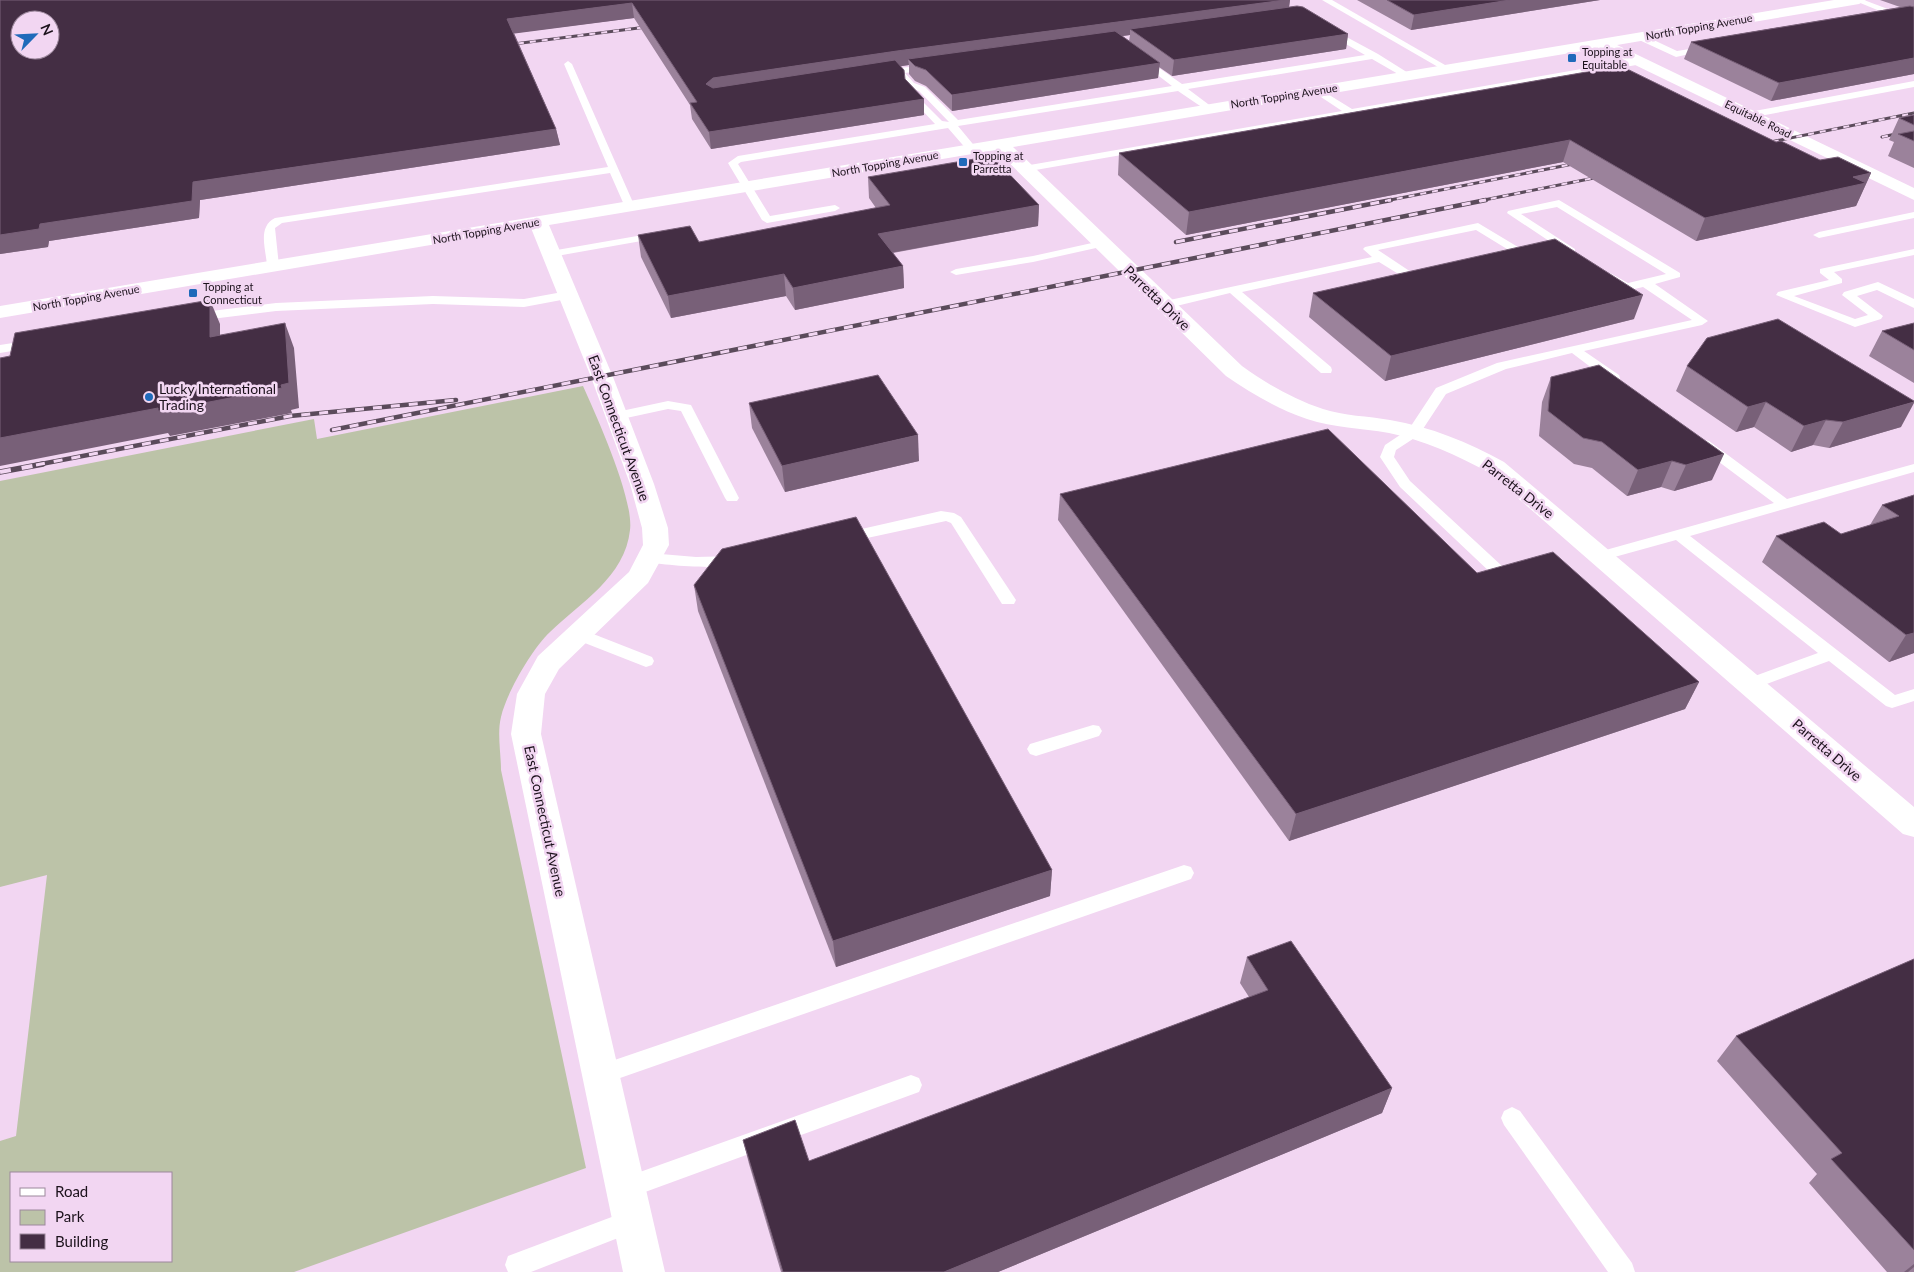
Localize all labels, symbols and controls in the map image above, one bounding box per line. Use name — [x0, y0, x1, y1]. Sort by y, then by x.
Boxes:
north arrow — [10, 10, 60, 60]
street label: North Topping Avenue — [1645, 11, 1753, 42]
text: N — [37, 21, 57, 38]
place label: Topping at Equitable — [1582, 45, 1632, 71]
marker: Topping at Equitable — [1566, 52, 1578, 64]
street label: North Topping Avenue — [1230, 81, 1339, 110]
street label: Equitable Road — [1723, 97, 1794, 140]
street label: North Topping Avenue — [831, 148, 939, 179]
place label: Topping at Parretta — [973, 149, 1023, 175]
marker: Topping at Parretta — [957, 156, 969, 168]
street label: North Topping Avenue — [432, 215, 540, 246]
street label: Parretta Drive — [1121, 262, 1194, 334]
place label: Topping at Connecticut — [203, 280, 262, 306]
street label: North Topping Avenue — [32, 282, 140, 313]
marker: Topping at Connecticut — [187, 287, 199, 299]
street label: East Connecticut Avenue — [585, 353, 654, 503]
place label: Lucky International Trading — [159, 380, 276, 413]
marker: Lucky International Trading — [143, 391, 155, 403]
street label: Parretta Drive — [1479, 455, 1557, 522]
street label: Parretta Drive — [1789, 715, 1865, 784]
street label: East Connecticut Avenue — [521, 744, 570, 898]
legend — [10, 1172, 172, 1262]
text: Road — [55, 1182, 88, 1200]
text: Park — [55, 1207, 85, 1225]
text: Building — [55, 1232, 108, 1250]

